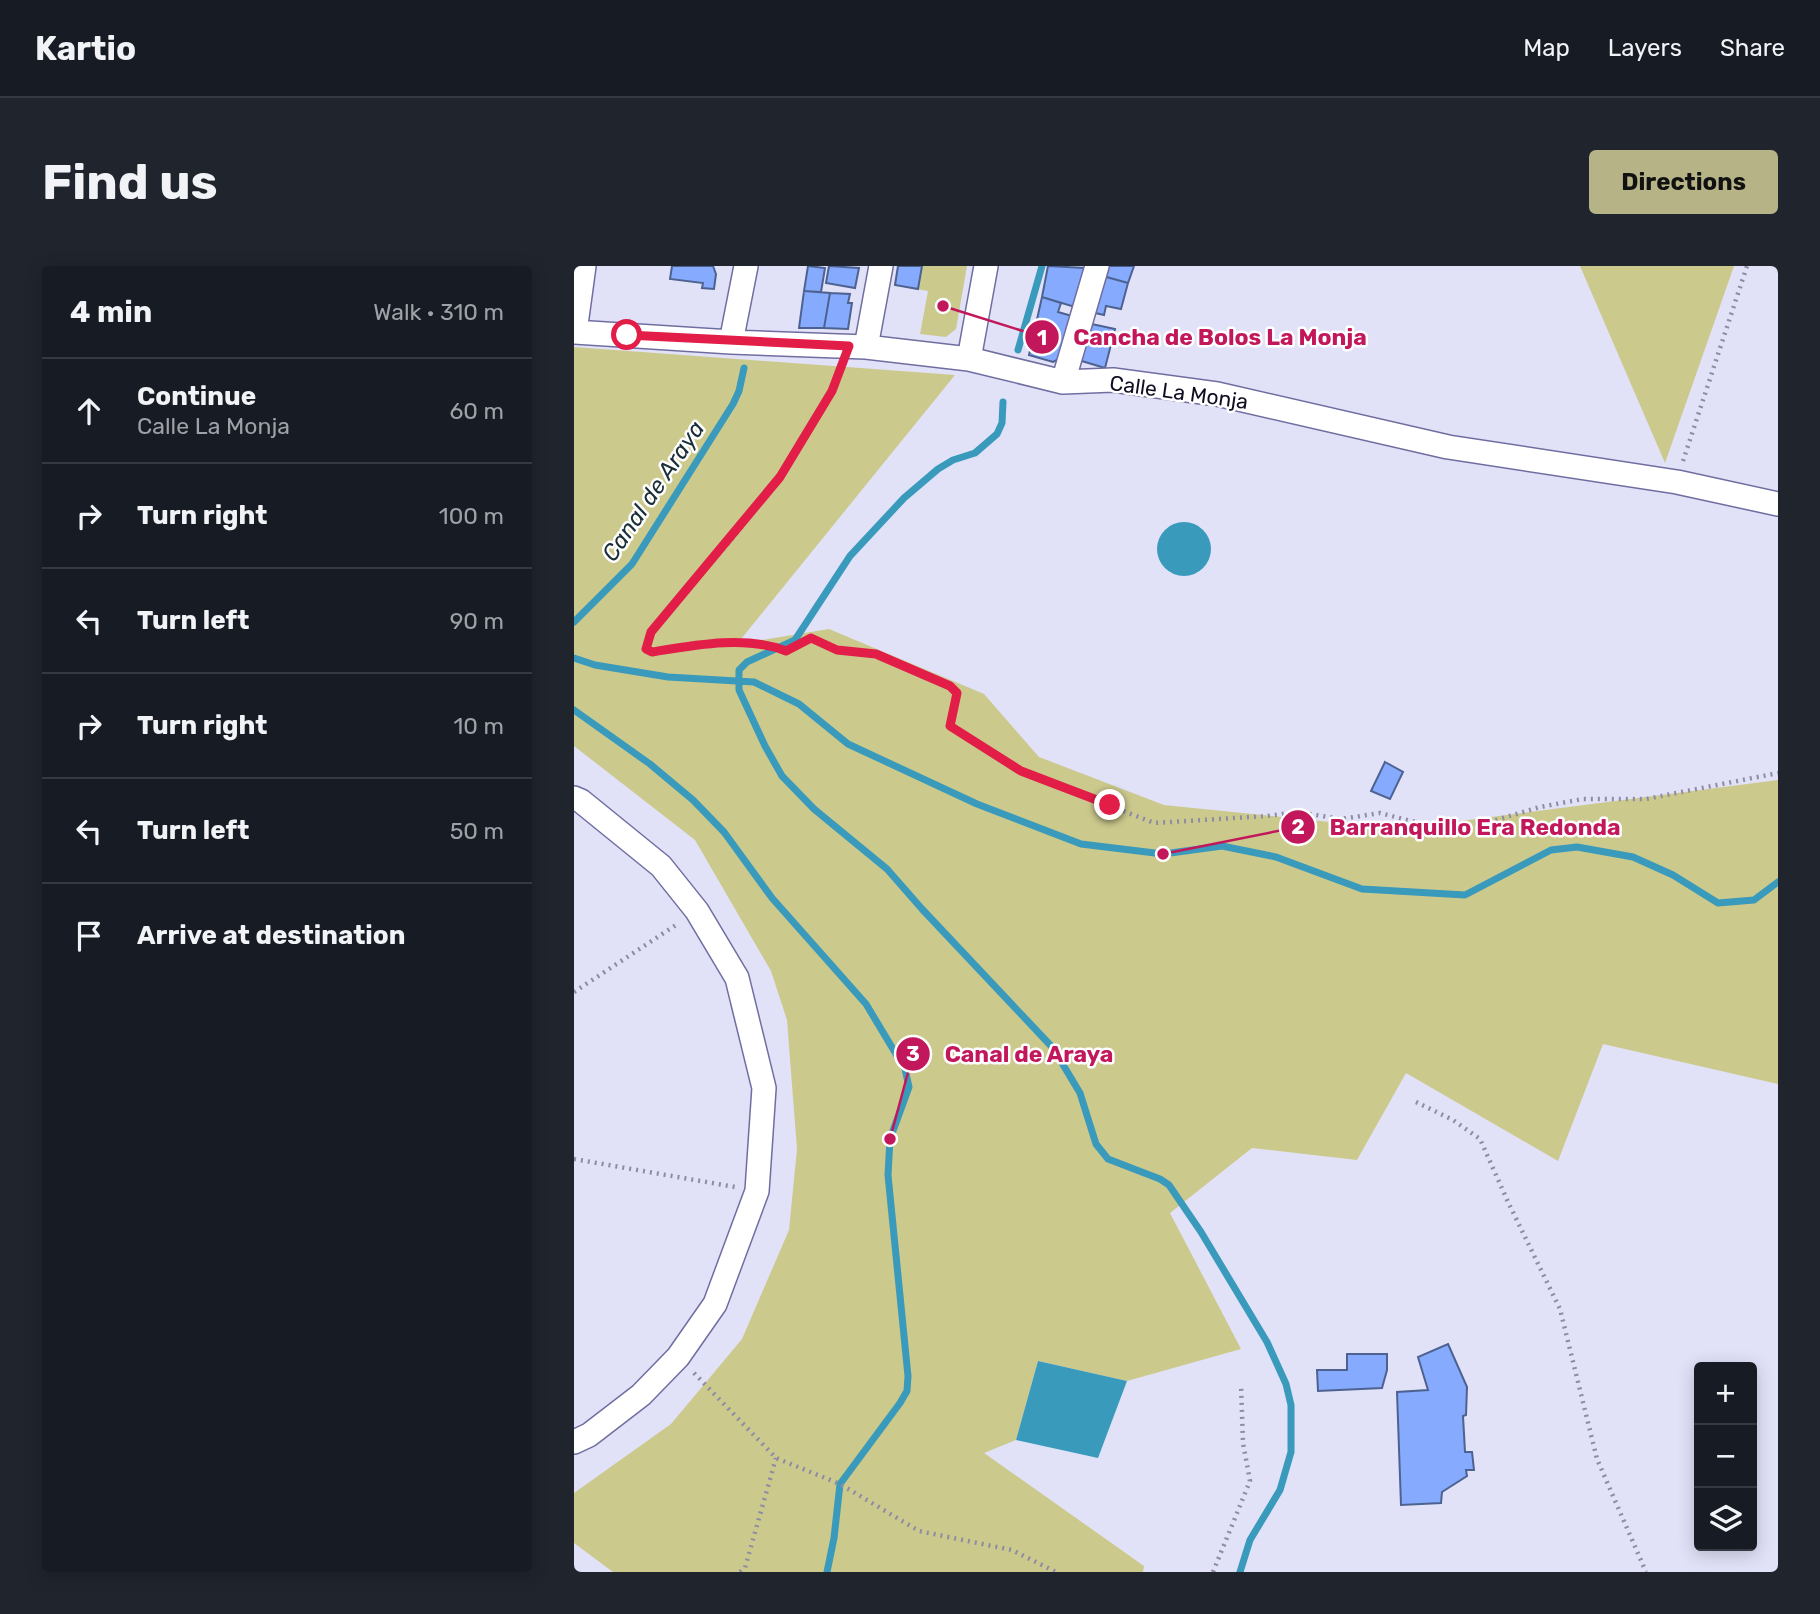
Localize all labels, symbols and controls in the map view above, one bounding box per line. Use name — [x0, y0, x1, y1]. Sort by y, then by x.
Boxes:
text: Kartio — [35, 29, 136, 68]
text: Map — [1523, 34, 1570, 62]
text: Layers — [1608, 34, 1682, 62]
text: Share — [1720, 34, 1785, 62]
button: Directions — [1589, 150, 1778, 214]
text: Find us — [42, 153, 218, 211]
text: 4 min — [70, 294, 152, 330]
text: Walk · 310 m — [373, 298, 504, 326]
callout: Cancha de Bolos La Monja — [1024, 315, 1381, 359]
route start — [611, 319, 642, 350]
text: Cancha de Bolos La Monja — [1073, 323, 1367, 351]
text: 1 — [1037, 325, 1047, 350]
street label: Calle La Monja — [1108, 370, 1250, 414]
text: Continue — [137, 381, 256, 412]
icon: ahead — [70, 392, 108, 430]
text: 60 m — [449, 397, 504, 425]
text: Calle La Monja — [137, 412, 290, 440]
water label: Canal de Araya — [596, 416, 710, 566]
icon: right — [70, 497, 108, 535]
text: Turn right — [137, 500, 267, 531]
text: 100 m — [439, 502, 504, 530]
icon: left — [70, 602, 108, 640]
text: Turn left — [137, 605, 249, 636]
text: 90 m — [450, 607, 504, 635]
icon: right — [70, 707, 108, 745]
text: Turn right — [137, 710, 267, 741]
text: 10 m — [453, 712, 504, 740]
route end — [1094, 789, 1125, 820]
callout: Barranquillo Era Redonda — [1280, 805, 1634, 849]
icon: left — [70, 812, 108, 850]
text: Barranquillo Era Redonda — [1330, 813, 1621, 841]
text: 2 — [1291, 814, 1305, 839]
text: Turn left — [137, 815, 249, 846]
text: 50 m — [450, 817, 504, 845]
icon: arrive — [70, 917, 108, 955]
text: Arrive at destination — [137, 920, 405, 951]
callout: Canal de Araya — [895, 1032, 1128, 1076]
text: Canal de Araya — [945, 1040, 1113, 1068]
text: 3 — [906, 1041, 920, 1066]
map controls — [1694, 1362, 1757, 1551]
button: + — [1694, 1362, 1757, 1425]
button: − — [1694, 1425, 1757, 1488]
button: layers — [1694, 1488, 1757, 1551]

